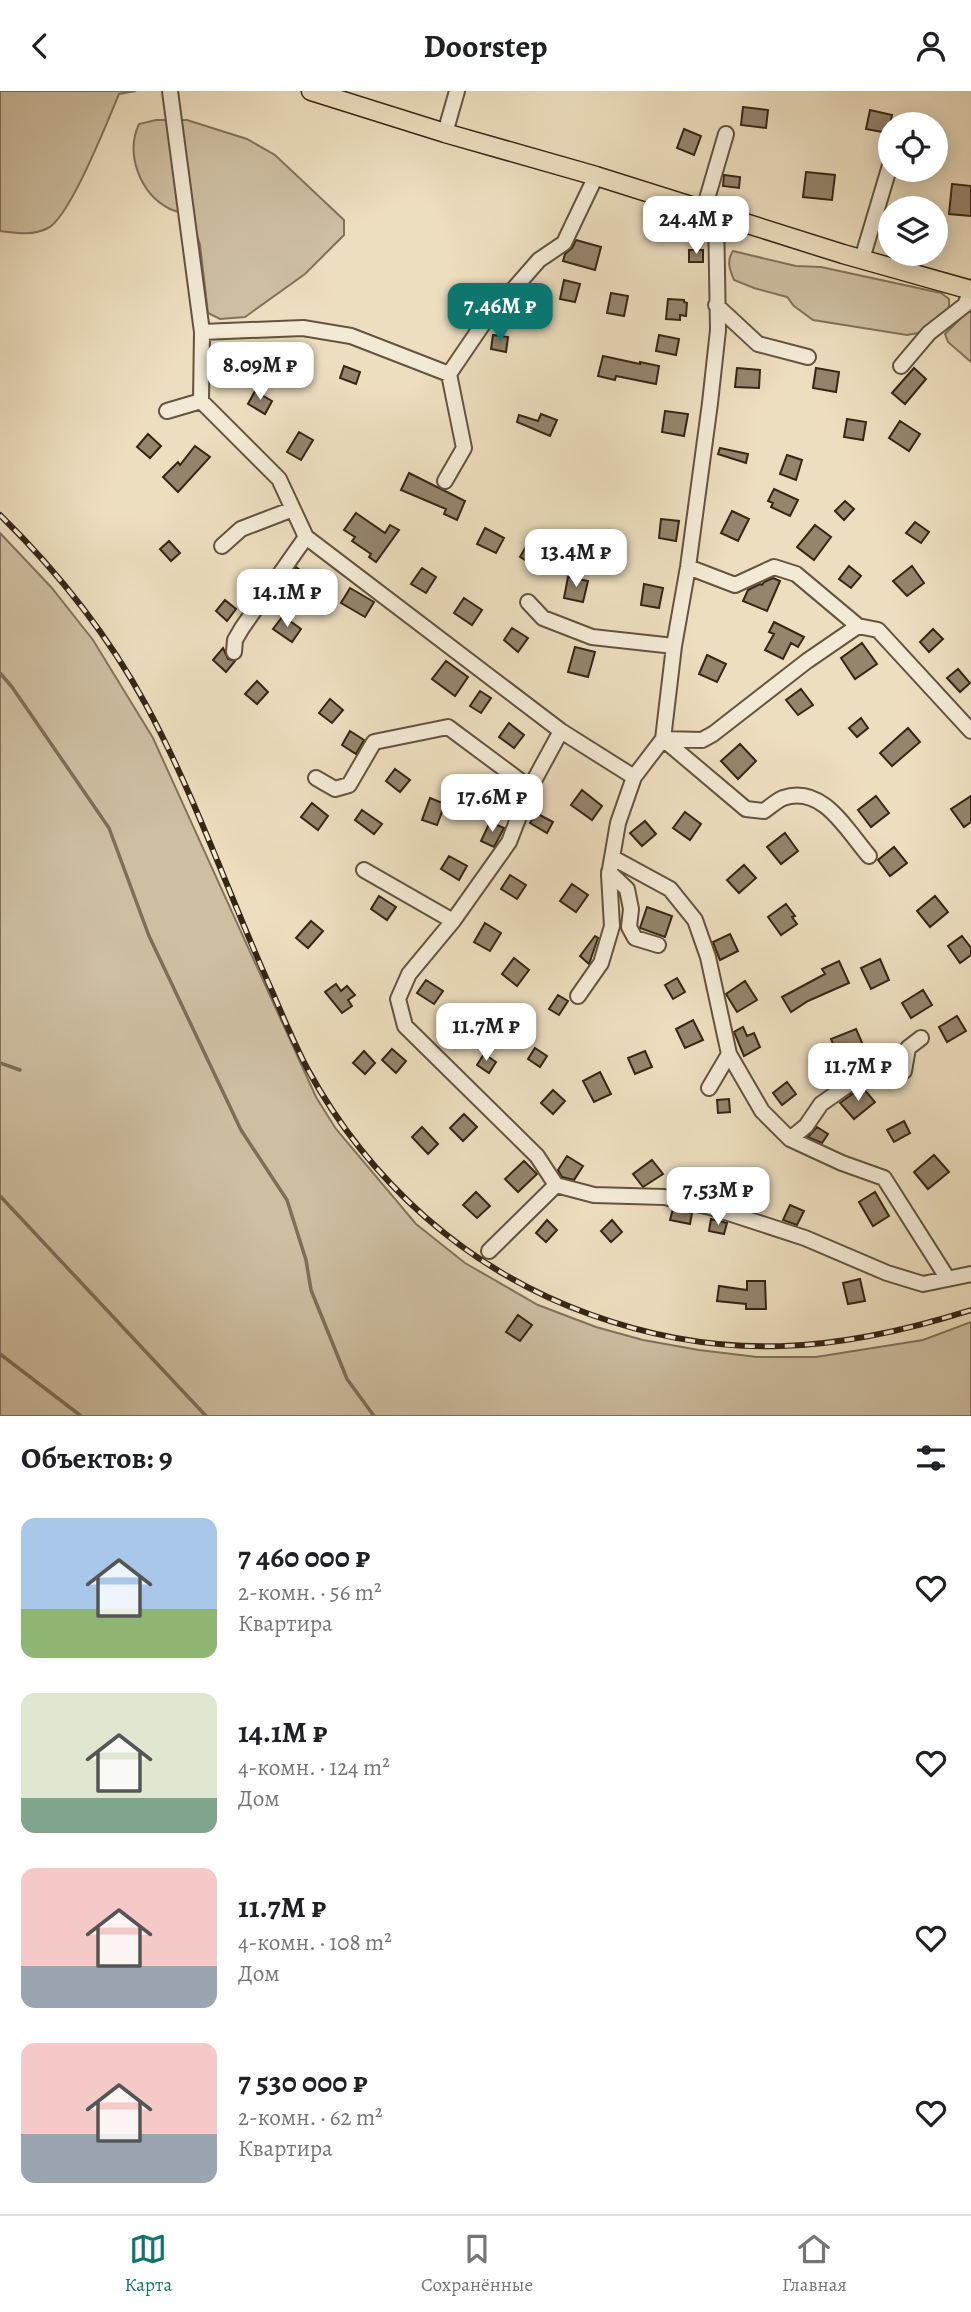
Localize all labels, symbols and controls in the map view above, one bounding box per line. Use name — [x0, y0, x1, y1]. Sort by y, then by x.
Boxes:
text: Doorstep — [424, 24, 547, 68]
icon: back — [21, 27, 59, 65]
icon: person — [912, 27, 950, 65]
map controls — [878, 112, 948, 266]
button: locate — [878, 112, 948, 182]
button: layers — [878, 196, 948, 266]
pin: 24.4M ₽ — [631, 197, 761, 256]
text: 24.4M ₽ — [659, 203, 733, 234]
pin: 7.46M ₽ — [435, 283, 565, 343]
text: 7.46M ₽ — [464, 290, 536, 321]
pin: 8.09M ₽ — [195, 343, 325, 402]
text: 8.09M ₽ — [223, 349, 297, 380]
pin: 13.4M ₽ — [511, 529, 641, 589]
text: 13.4M ₽ — [541, 536, 611, 567]
pin: 14.1M ₽ — [222, 569, 352, 629]
text: 14.1M ₽ — [253, 576, 321, 607]
pin: 17.6M ₽ — [427, 775, 557, 834]
text: 17.6M ₽ — [457, 781, 527, 812]
pin: 11.7M ₽ — [421, 1003, 551, 1063]
text: 11.7M ₽ — [452, 1010, 520, 1041]
pin: 11.7M ₽ — [793, 1044, 923, 1103]
text: 11.7M ₽ — [824, 1050, 892, 1081]
pin: 7.53M ₽ — [653, 1167, 783, 1227]
text: 7.53M ₽ — [683, 1174, 753, 1205]
text: Объектов: 9 — [21, 1438, 173, 1478]
icon: filters — [912, 1439, 950, 1477]
text: 7 460 000 ₽ — [238, 1537, 370, 1577]
icon: home — [77, 1546, 161, 1630]
icon: heart — [912, 1569, 950, 1607]
text: 2-комн. · 56 m² — [238, 1577, 382, 1608]
text: Квартира — [238, 1608, 333, 1639]
text: 14.1M ₽ — [238, 1712, 328, 1752]
icon: home — [77, 1721, 161, 1805]
icon: heart — [912, 1744, 950, 1782]
text: 4-комн. · 124 m² — [238, 1752, 390, 1783]
text: Дом — [238, 1783, 280, 1814]
text: 11.7M ₽ — [238, 1887, 326, 1927]
icon: home — [77, 1896, 161, 1980]
icon: heart — [912, 1919, 950, 1957]
text: 4-комн. · 108 m² — [238, 1927, 392, 1958]
text: Дом — [238, 1958, 280, 1989]
text: 7 530 000 ₽ — [238, 2062, 368, 2102]
icon: home — [77, 2071, 161, 2155]
icon: heart — [912, 2094, 950, 2132]
text: 2-комн. · 62 m² — [238, 2102, 383, 2133]
text: Квартира — [238, 2133, 333, 2164]
tab: Карта — [124, 2230, 172, 2298]
tab: Сохранённые — [421, 2230, 533, 2298]
tab: Главная — [782, 2230, 847, 2298]

